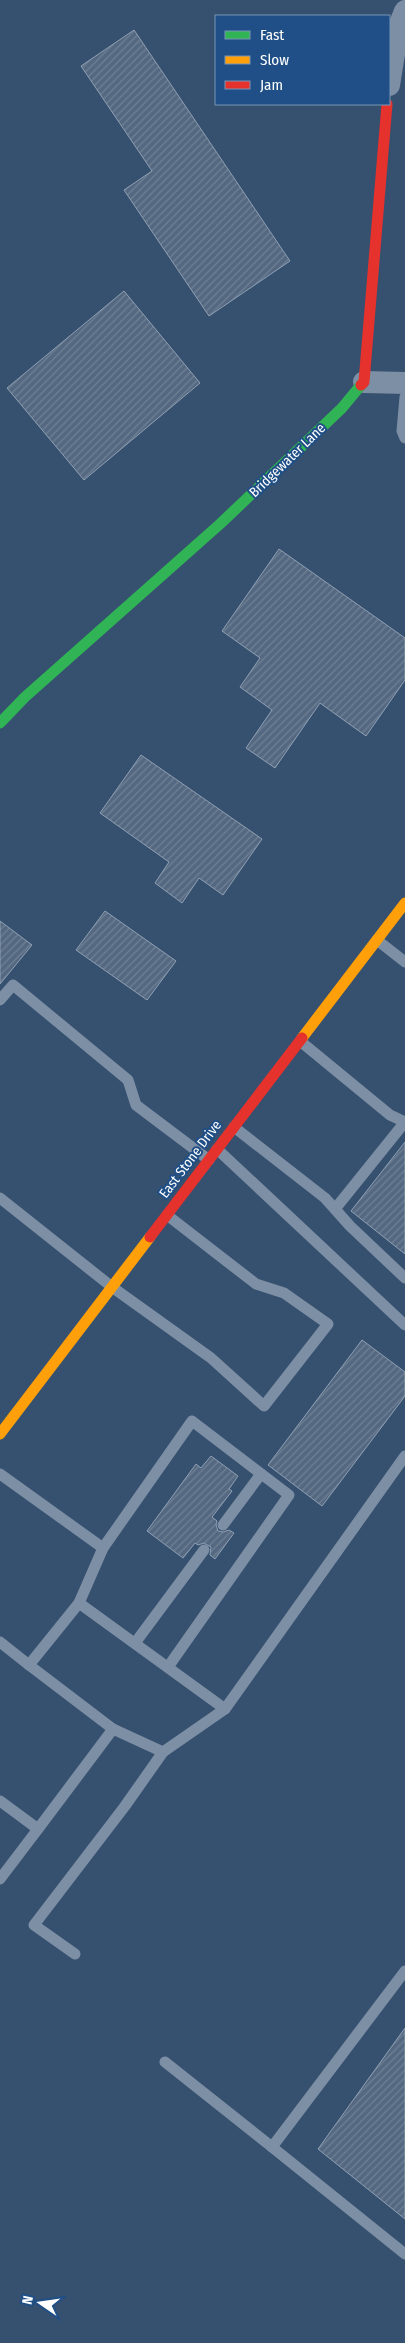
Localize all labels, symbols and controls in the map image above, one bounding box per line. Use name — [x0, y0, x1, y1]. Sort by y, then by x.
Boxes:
legend — [215, 15, 390, 105]
text: Fast — [260, 26, 284, 44]
text: Slow — [260, 51, 289, 69]
text: Jam — [260, 76, 283, 94]
street label: Bridgewater Lane — [246, 420, 329, 501]
street label: East Stone Drive — [156, 1117, 225, 1202]
north arrow — [15, 2278, 65, 2328]
text: N — [19, 2294, 37, 2306]

